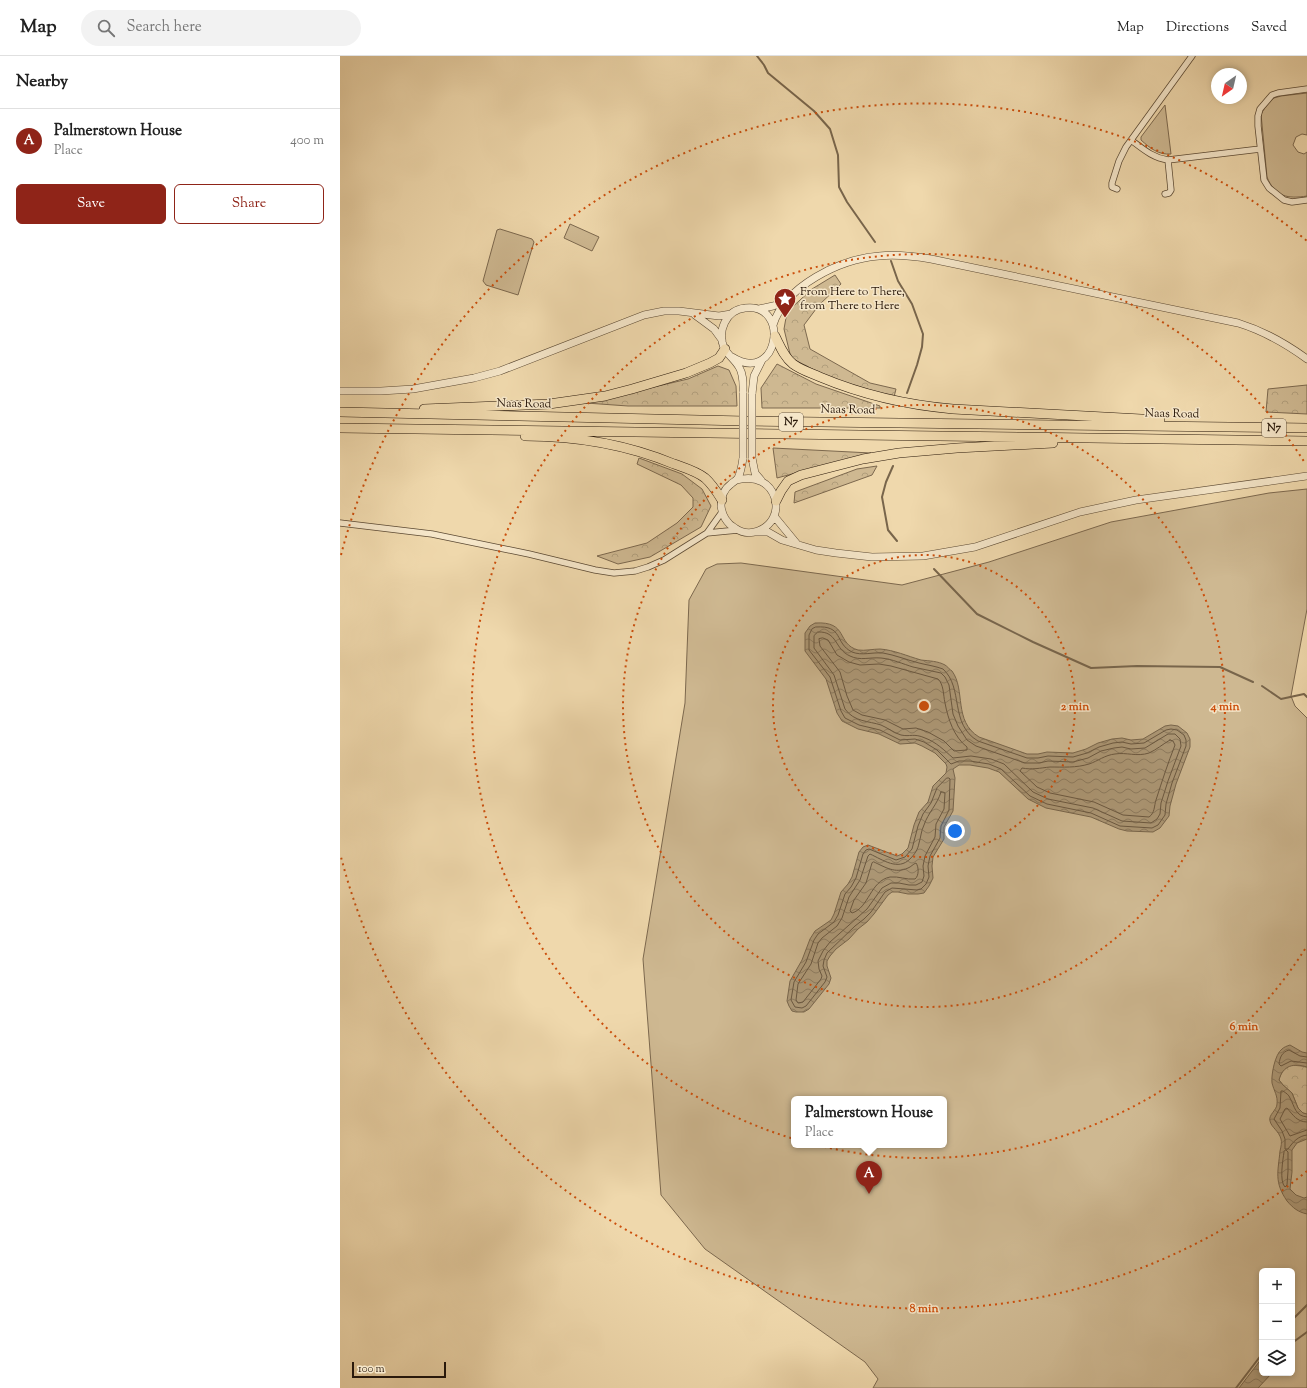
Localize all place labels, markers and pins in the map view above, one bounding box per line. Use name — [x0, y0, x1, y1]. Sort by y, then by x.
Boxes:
place label: From Here to There, from There to Here — [800, 283, 905, 315]
place icon: From Here to There, from There to Here — [772, 286, 798, 319]
centre of rings — [917, 699, 931, 713]
pin: A — [856, 1161, 882, 1194]

